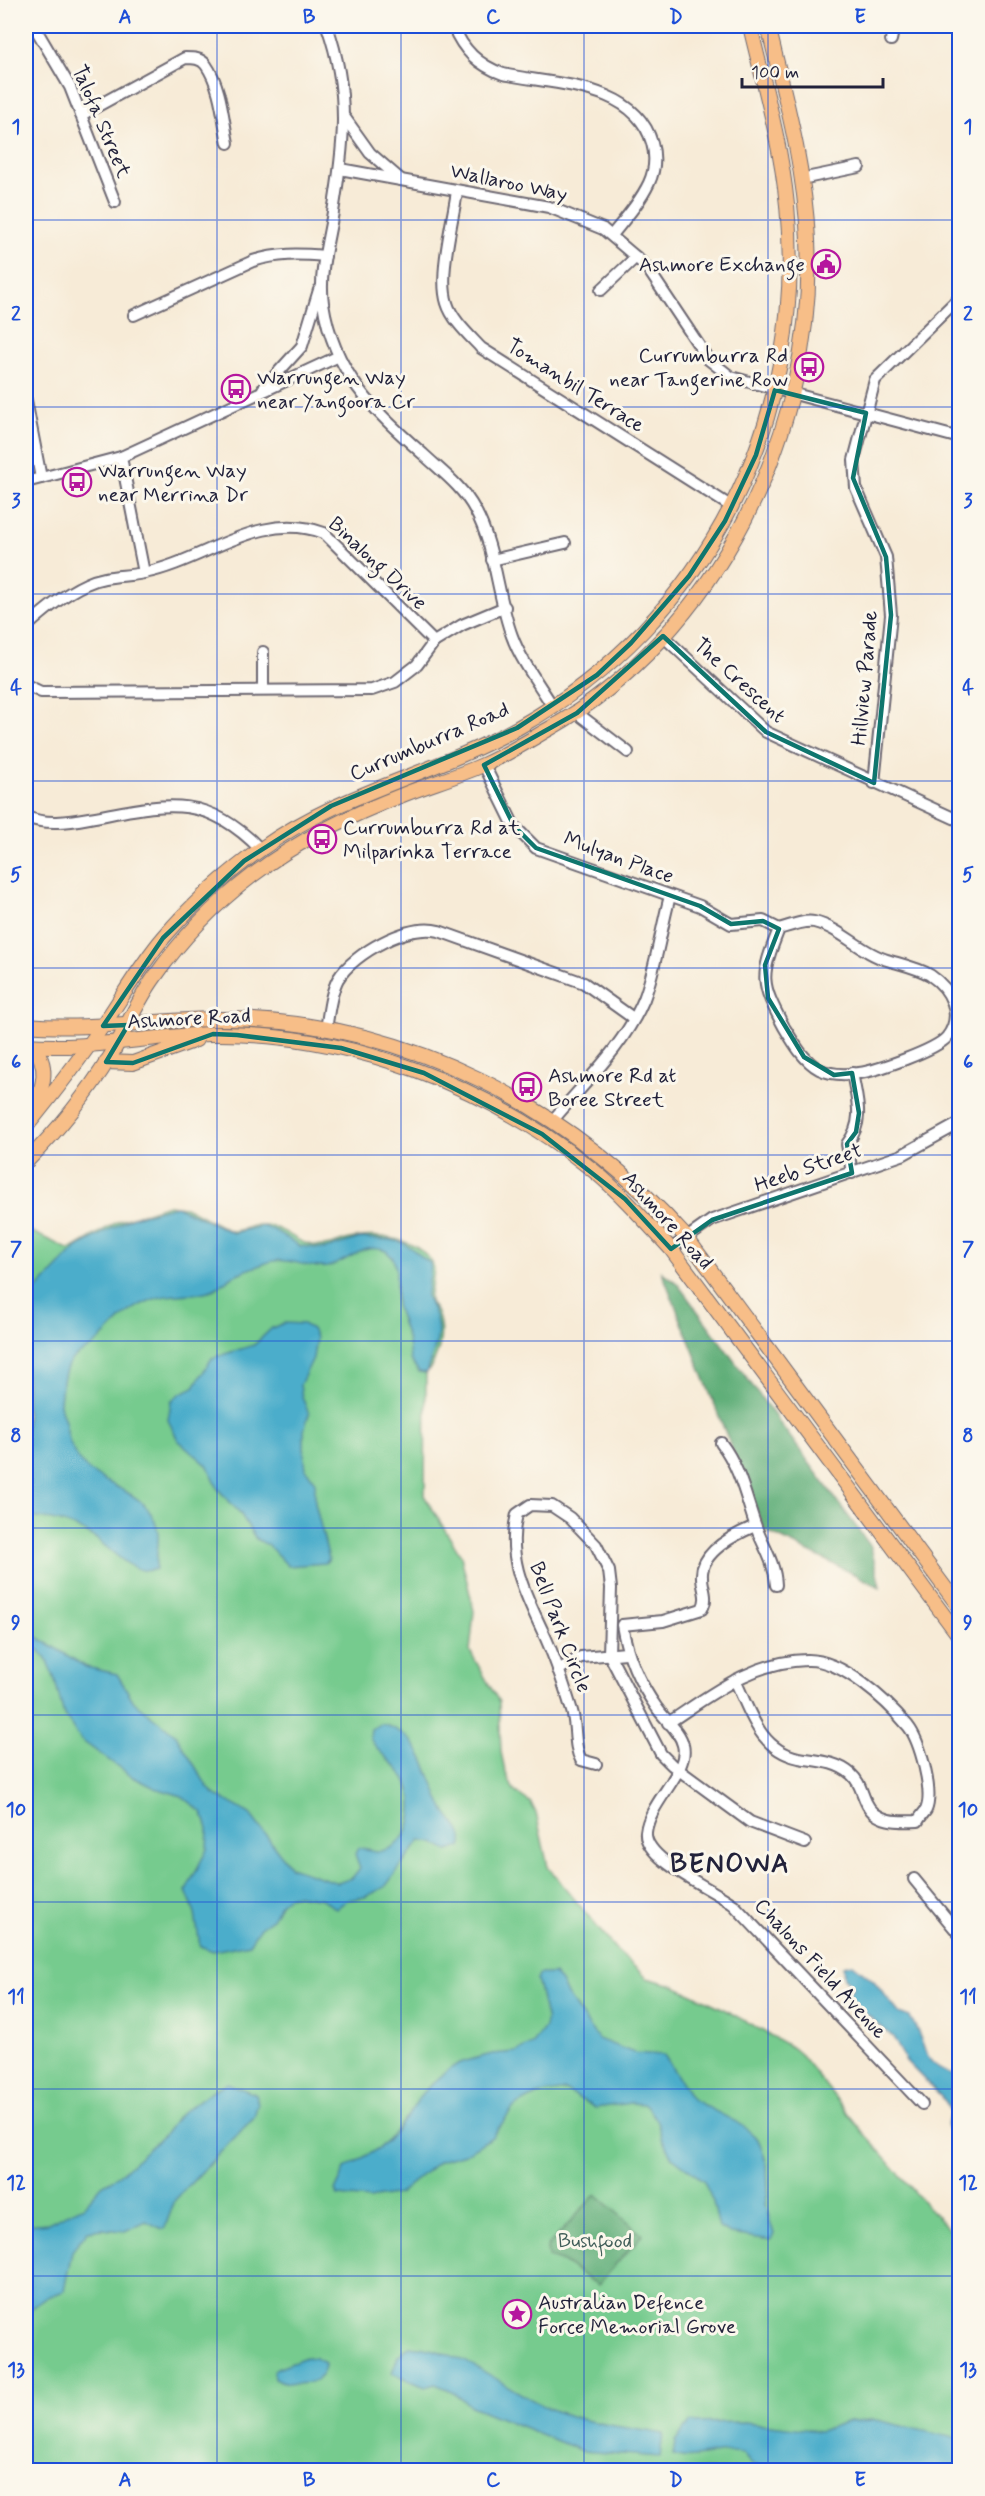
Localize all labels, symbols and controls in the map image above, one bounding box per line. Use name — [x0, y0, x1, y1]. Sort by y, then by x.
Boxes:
text: A — [118, 4, 132, 31]
text: B — [303, 4, 316, 31]
text: C — [486, 4, 501, 31]
text: D — [669, 4, 683, 31]
text: E — [854, 4, 866, 31]
scale bar — [742, 51, 883, 89]
street label: Talofa Street — [65, 61, 138, 183]
text: 100 m — [751, 61, 799, 85]
text: 1 — [12, 114, 20, 141]
text: 1 — [964, 114, 972, 141]
street label: Wallaroo Way — [448, 157, 570, 209]
public building icon: Ashmore Exchange — [810, 248, 842, 280]
place label: Ashmore Exchange — [639, 251, 805, 281]
text: 2 — [11, 301, 21, 328]
text: 2 — [963, 301, 973, 328]
street label: Tomanbil Terrace — [501, 332, 650, 440]
place label: Currumburra Rd near Tangerine Row — [609, 342, 788, 396]
bus stop icon: Currumburra Rd near Tangerine Row — [793, 351, 825, 383]
place label: Warrungen Way near Yangoora Cr — [257, 364, 415, 418]
bus stop icon: Warrungen Way near Yangoora Cr — [220, 373, 252, 405]
place label: Warrungen Way near Merrina Dr — [98, 457, 248, 509]
bus stop icon: Warrungen Way near Merrina Dr — [61, 466, 93, 498]
text: 3 — [11, 488, 21, 515]
text: 3 — [963, 488, 973, 515]
street label: Binalong Drive — [320, 511, 433, 618]
street label: Hillview Parade — [845, 609, 885, 747]
street label: The Crescent — [687, 632, 792, 730]
text: 4 — [10, 675, 22, 702]
text: 4 — [962, 675, 974, 702]
street label: Currumburra Road — [345, 696, 513, 788]
place label: Currumburra Rd at Milparinka Terrace — [343, 814, 521, 866]
bus stop icon: Currumburra Rd at Milparinka Terrace — [306, 823, 338, 855]
street label: Mulyan Place — [560, 825, 678, 891]
text: 5 — [10, 862, 22, 889]
text: 5 — [962, 862, 974, 889]
street label: Ashmore Road — [127, 1002, 252, 1036]
text: 6 — [11, 1049, 21, 1076]
text: 6 — [963, 1049, 973, 1076]
place label: Ashmore Rd at Boree Street — [548, 1062, 676, 1114]
bus stop icon: Ashmore Rd at Boree Street — [511, 1071, 543, 1103]
street label: Heeb Street — [751, 1136, 866, 1199]
street label: Ashmore Road — [615, 1165, 719, 1276]
text: 7 — [10, 1236, 22, 1263]
text: 7 — [962, 1236, 974, 1263]
text: 8 — [10, 1423, 22, 1450]
text: 8 — [962, 1423, 974, 1450]
street label: Bell Park Circle — [522, 1558, 598, 1697]
text: 9 — [11, 1610, 21, 1637]
text: 9 — [963, 1610, 973, 1637]
text: 10 — [6, 1797, 26, 1824]
text: 10 — [958, 1797, 978, 1824]
district label: BENOWA — [670, 1847, 790, 1882]
street label: Chalons Field Avenue — [748, 1892, 893, 2045]
text: 11 — [7, 1984, 25, 2011]
text: 11 — [959, 1984, 977, 2011]
text: 12 — [6, 2170, 26, 2197]
text: 12 — [958, 2170, 978, 2197]
park label: Bushfood — [558, 2227, 632, 2257]
place label: Australian Defence Force Memorial Grove — [538, 2289, 736, 2341]
place icon: Australian Defence Force Memorial Grove — [501, 2298, 533, 2330]
text: 13 — [7, 2357, 25, 2384]
text: 13 — [959, 2357, 977, 2384]
text: A — [118, 2467, 132, 2494]
text: B — [303, 2467, 316, 2494]
text: C — [486, 2467, 501, 2494]
text: D — [669, 2467, 683, 2494]
text: E — [854, 2467, 866, 2494]

